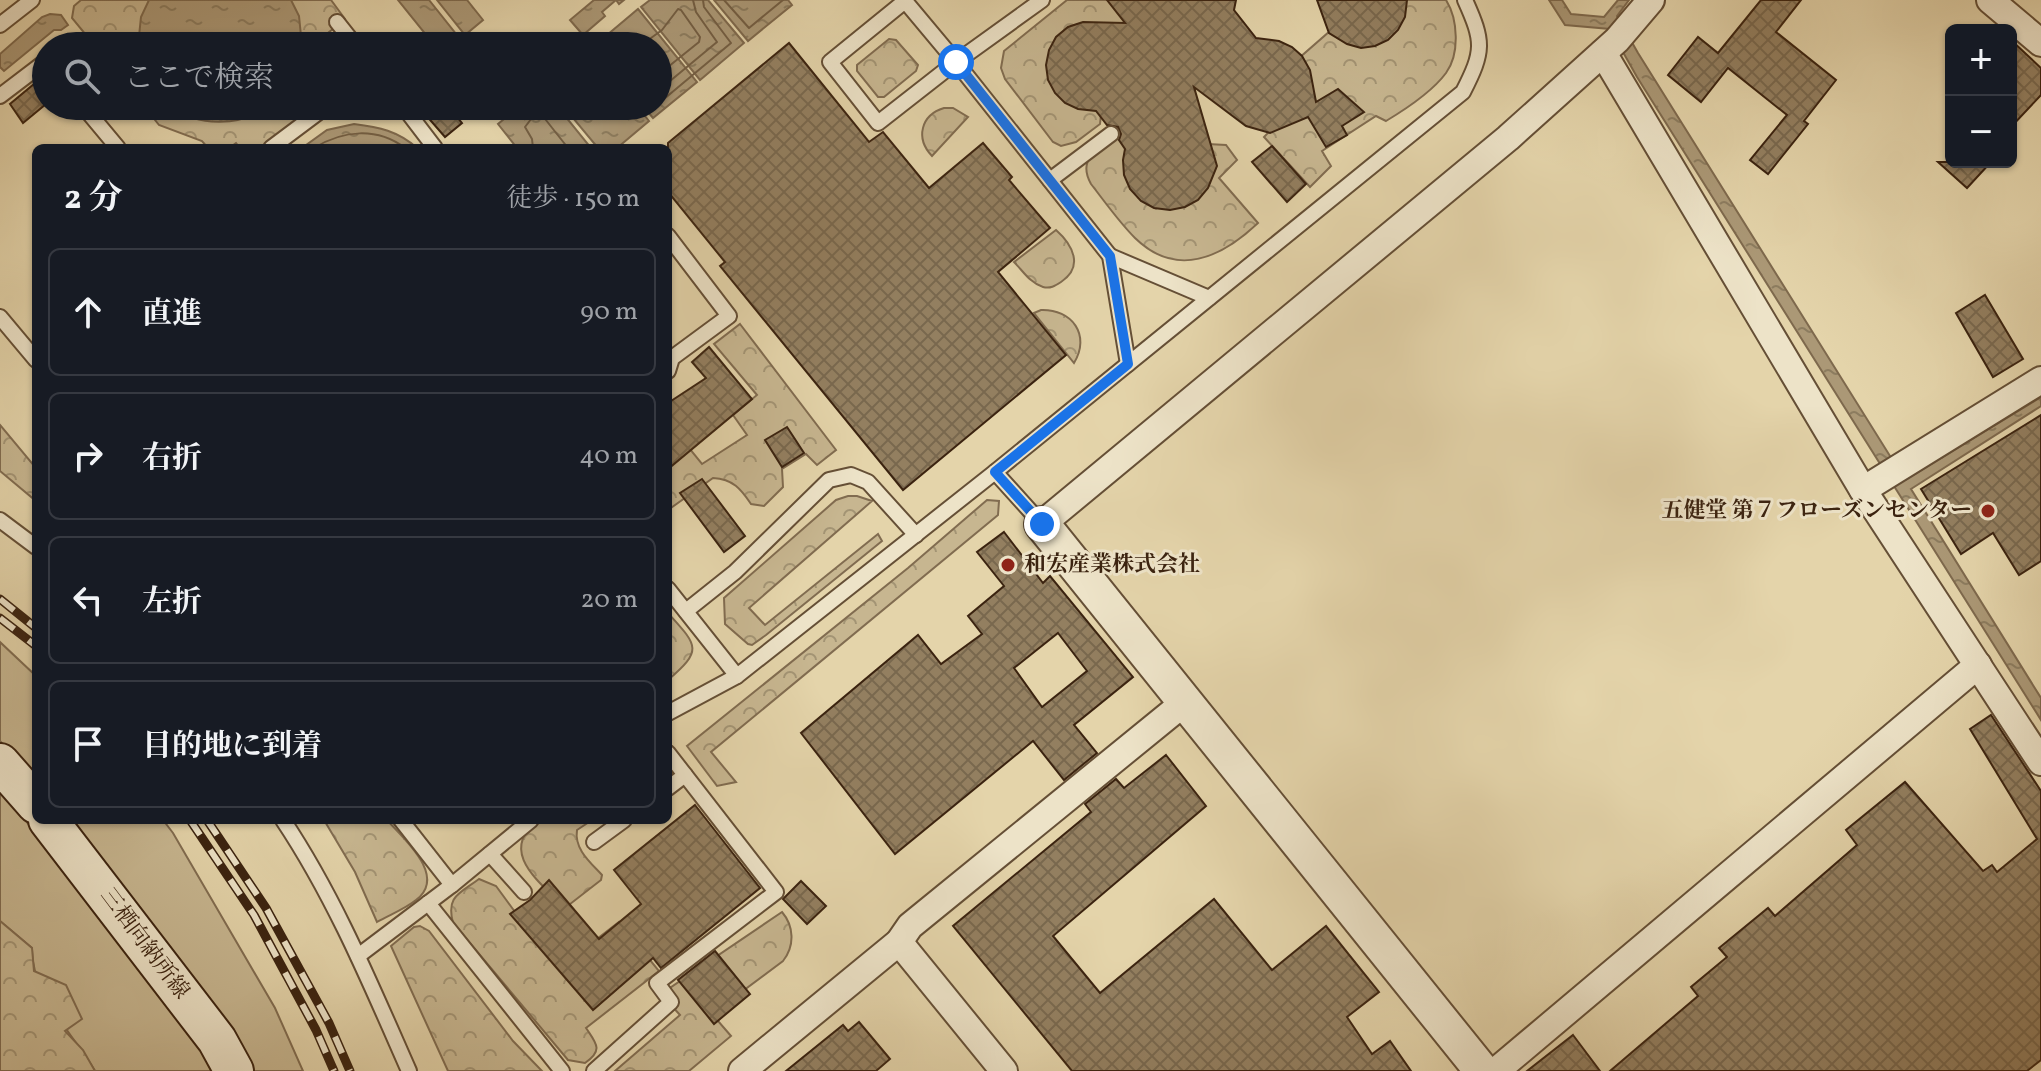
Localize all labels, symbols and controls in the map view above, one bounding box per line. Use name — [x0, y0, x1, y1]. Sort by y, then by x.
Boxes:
map controls — [1945, 24, 2017, 168]
button: + — [1945, 24, 2017, 96]
search box — [32, 32, 672, 120]
route start — [938, 44, 974, 80]
icon: search — [60, 54, 104, 98]
text: ここで検索 — [124, 58, 274, 100]
button: − — [1945, 96, 2017, 168]
text: 2 分 — [64, 176, 122, 223]
text: 徒歩 · 150 m — [507, 181, 640, 217]
icon: ahead — [66, 290, 110, 334]
text: 直進 — [142, 294, 202, 336]
text: 90 m — [580, 294, 638, 330]
icon: right — [66, 434, 110, 478]
text: 右折 — [142, 438, 202, 480]
text: 40 m — [579, 438, 638, 474]
place label: 五健堂 第７フローズンセンター — [1662, 496, 1972, 527]
marker: 五健堂 第７フローズンセンター — [1979, 502, 1997, 520]
route end — [1024, 506, 1060, 542]
place label: 和宏産業株式会社 — [1024, 550, 1200, 581]
marker: 和宏産業株式会社 — [999, 556, 1017, 574]
icon: left — [66, 578, 110, 622]
text: 左折 — [142, 582, 202, 624]
text: 20 m — [580, 582, 638, 618]
icon: arrive — [66, 722, 110, 766]
text: 目的地に到着 — [142, 726, 322, 768]
street label: 三栖向納所線 — [92, 882, 196, 1006]

